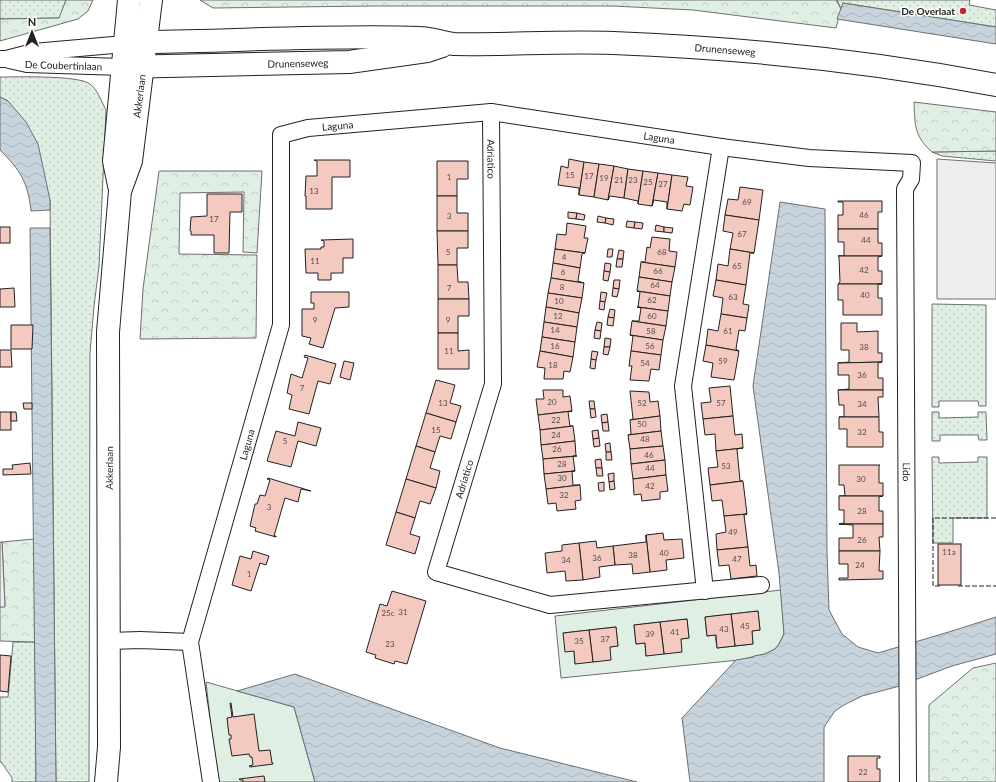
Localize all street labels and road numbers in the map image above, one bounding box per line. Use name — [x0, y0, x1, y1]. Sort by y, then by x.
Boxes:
street label: Drunenseweg — [694, 41, 756, 58]
street label: Drunenseweg — [267, 56, 329, 70]
street label: De Coubertinlaan — [25, 58, 102, 72]
street label: Akkerlaan — [130, 74, 148, 118]
street label: Laguna — [321, 118, 354, 133]
street label: Laguna — [643, 129, 676, 146]
street label: Adriatico — [485, 139, 497, 179]
street label: Laguna — [237, 428, 257, 461]
street label: Akkerlaan — [103, 446, 115, 490]
street label: Adriatico — [452, 458, 476, 500]
street label: Lido — [901, 462, 913, 482]

